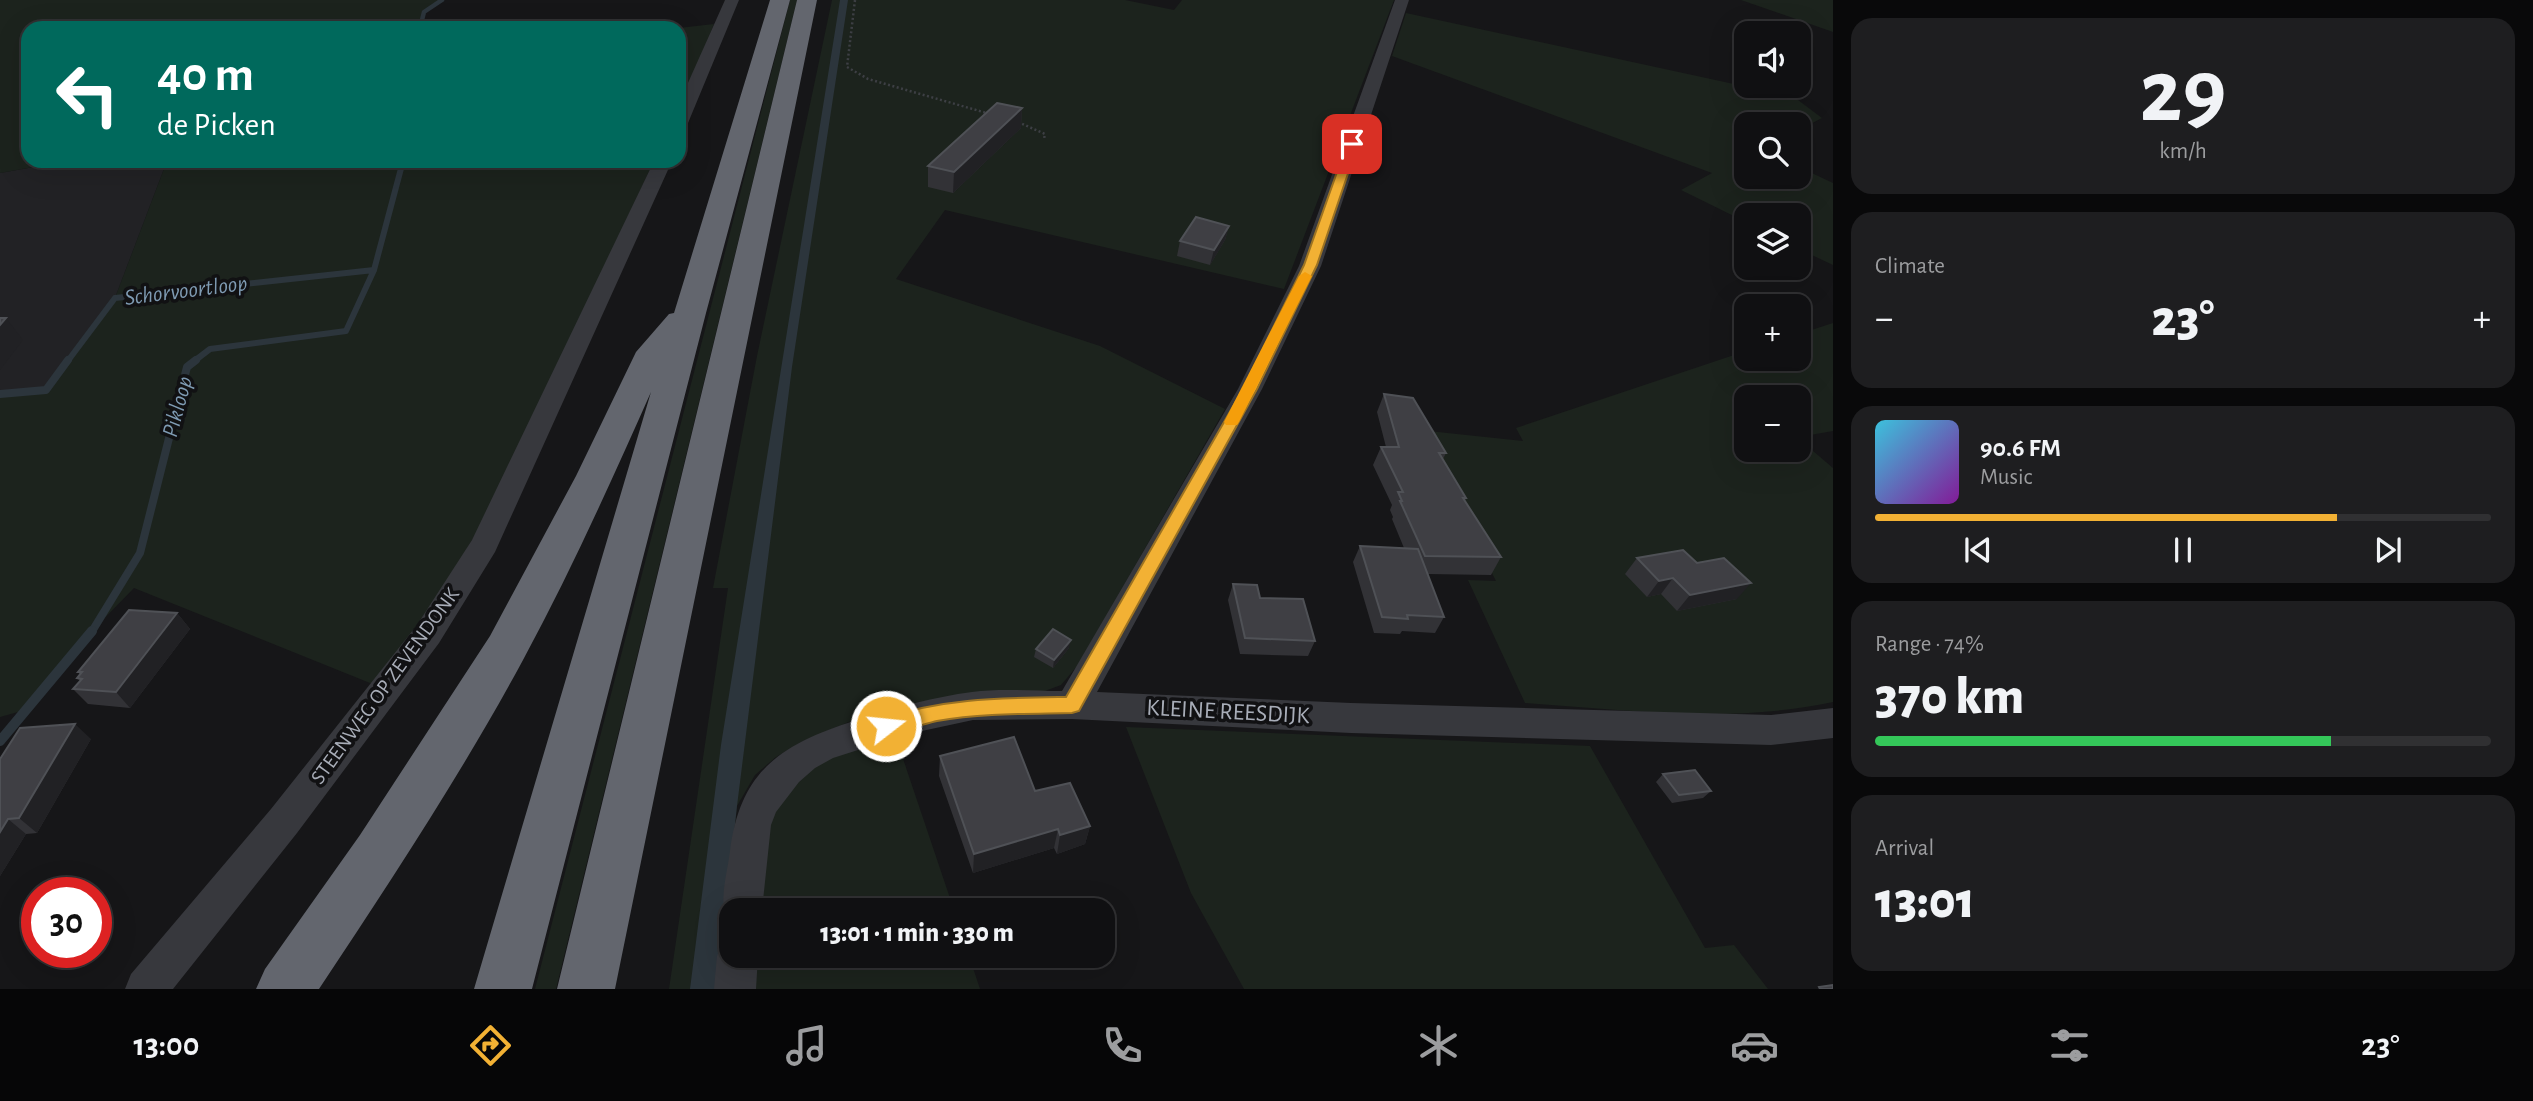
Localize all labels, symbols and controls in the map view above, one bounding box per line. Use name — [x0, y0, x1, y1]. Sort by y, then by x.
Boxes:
map controls — [1734, 21, 1811, 462]
button: sound — [1734, 21, 1811, 98]
text: 29 — [2140, 47, 2226, 138]
icon: left — [42, 49, 133, 140]
text: 40 m — [157, 51, 254, 100]
text: de Picken — [157, 109, 276, 141]
button: search — [1734, 112, 1811, 189]
pin — [1322, 114, 1382, 174]
icon: arrive — [1333, 125, 1371, 163]
text: km/h — [2159, 140, 2207, 163]
button: layers — [1734, 203, 1811, 280]
text: Climate — [1875, 255, 1945, 278]
water label: Schorvoortloop — [123, 272, 249, 310]
text: 23° — [2152, 293, 2214, 345]
button: + — [1734, 294, 1811, 371]
text: − — [1875, 300, 1893, 338]
text: + — [2473, 300, 2491, 338]
water label: Pikloop — [159, 374, 197, 440]
button: − — [1734, 385, 1811, 462]
text: 90.6 FM — [1980, 435, 2061, 461]
text: Music — [1980, 466, 2032, 489]
icon: previous — [1959, 531, 1997, 569]
icon: pause — [2164, 531, 2202, 569]
icon: next — [2369, 531, 2407, 569]
street label: STEENWEG OP ZEVENDONK — [307, 584, 463, 788]
text: Range · 74% — [1875, 633, 1984, 656]
text: 370 km — [1875, 671, 2024, 723]
position arrow — [849, 689, 923, 763]
street label: KLEINE REESDIJK — [1146, 696, 1311, 728]
text: Arrival — [1875, 837, 1934, 860]
text: 13:01 — [1875, 875, 1975, 927]
speed limit sign: 30 — [21, 877, 112, 968]
text: 13:01 · 1 min · 330 m — [820, 920, 1014, 946]
icon: directions — [466, 1021, 515, 1070]
icon: music — [782, 1021, 831, 1070]
icon: phone — [1098, 1021, 1147, 1070]
icon: climate — [1414, 1021, 1463, 1070]
icon: car — [1730, 1021, 1779, 1070]
icon: filters — [2045, 1021, 2094, 1070]
text: 13:00 — [133, 1029, 199, 1061]
text: 23° — [2361, 1029, 2400, 1061]

